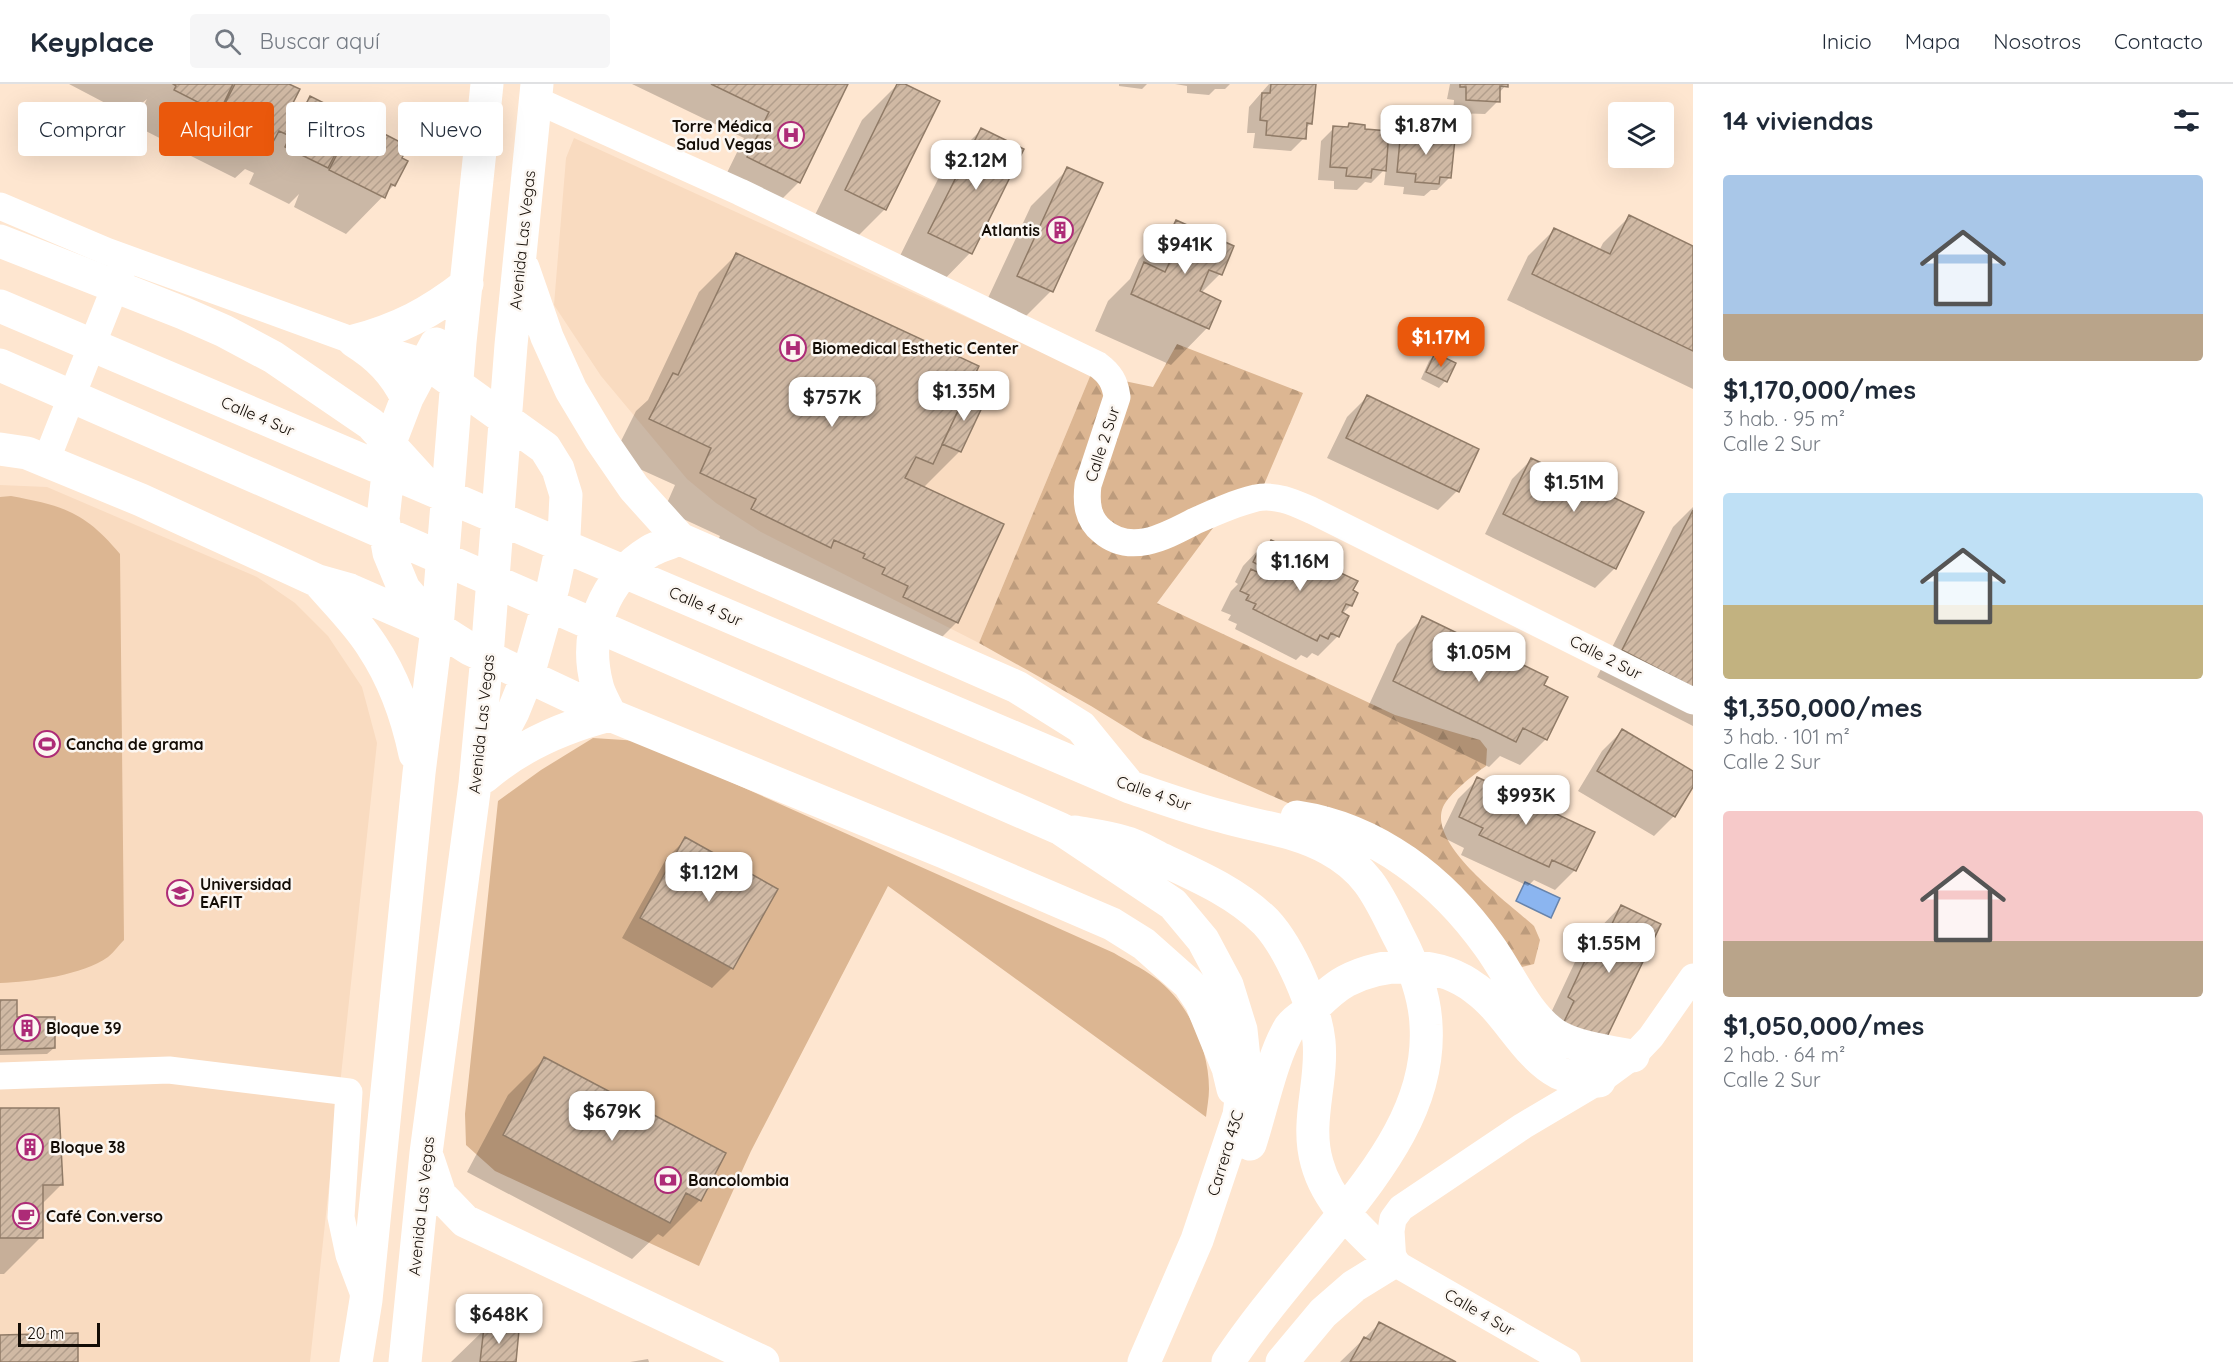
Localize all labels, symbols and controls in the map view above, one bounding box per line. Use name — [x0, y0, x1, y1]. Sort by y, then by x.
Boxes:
search box — [190, 14, 610, 68]
text: Keyplace — [30, 24, 154, 59]
icon: search — [211, 25, 244, 58]
text: Buscar aquí — [259, 27, 380, 55]
text: Inicio — [1822, 28, 1872, 54]
text: Mapa — [1905, 28, 1960, 54]
text: Nosotros — [1993, 28, 2081, 54]
text: Contacto — [2114, 28, 2203, 54]
chip: Comprar — [18, 102, 147, 156]
chip: Alquilar — [159, 102, 274, 156]
chip: Filtros — [286, 102, 386, 156]
chip: Nuevo — [398, 102, 503, 156]
map controls — [1608, 102, 1674, 168]
button: layers — [1608, 102, 1674, 168]
text: 14 viviendas — [1723, 104, 1873, 137]
icon: filters — [2170, 104, 2203, 137]
pin: $1.87M — [1377, 105, 1475, 156]
text: $1.87M — [1394, 112, 1458, 137]
place label: Torre Médica Salud Vegas — [672, 116, 772, 154]
hospital icon: Torre Médica Salud Vegas — [776, 120, 806, 150]
pin: $2.12M — [927, 140, 1025, 191]
text: $2.12M — [945, 147, 1007, 172]
street label: Avenida Las Vegas — [505, 169, 539, 311]
icon: home — [1909, 214, 2017, 322]
building icon: Atlantis — [1045, 215, 1075, 245]
place label: Atlantis — [981, 220, 1040, 240]
pin: $941K — [1143, 224, 1227, 275]
text: $941K — [1157, 231, 1213, 256]
pin: $1.17M — [1392, 317, 1490, 368]
text: $1.17M — [1412, 324, 1470, 349]
hospital icon: Biomedical Esthetic Center — [778, 333, 808, 363]
place label: Biomedical Esthetic Center — [812, 338, 1019, 358]
pin: $1.35M — [915, 371, 1013, 422]
text: $1,170,000/mes — [1723, 373, 1916, 406]
pin: $757K — [790, 377, 874, 428]
text: $1.35M — [932, 378, 996, 403]
text: $757K — [803, 384, 861, 409]
street label: Calle 4 Sur — [218, 392, 298, 440]
street label: Calle 2 Sur — [1080, 404, 1124, 484]
text: 3 hab. · 95 m² — [1723, 406, 1845, 431]
text: Calle 2 Sur — [1723, 431, 1821, 456]
pin: $1.51M — [1525, 462, 1623, 513]
text: $1.51M — [1544, 469, 1604, 494]
icon: home — [1909, 532, 2017, 640]
pin: $1.16M — [1251, 541, 1349, 592]
text: $1.16M — [1271, 548, 1329, 573]
street label: Calle 4 Sur — [666, 582, 746, 630]
street label: Calle 2 Sur — [1567, 630, 1645, 684]
pin: $1.05M — [1430, 632, 1528, 683]
text: $1.05M — [1447, 639, 1511, 664]
street label: Avenida Las Vegas — [464, 653, 498, 795]
text: $1,350,000/mes — [1723, 691, 1922, 724]
text: 3 hab. · 101 m² — [1723, 724, 1850, 749]
sports icon: Cancha de grama — [32, 729, 62, 759]
place label: Cancha de grama — [66, 734, 204, 754]
text: Calle 2 Sur — [1723, 749, 1821, 774]
street label: Calle 4 Sur — [1114, 771, 1194, 815]
pin: $993K — [1484, 775, 1568, 826]
text: $993K — [1497, 782, 1555, 807]
icon: home — [1909, 850, 2017, 958]
pin: $1.12M — [660, 852, 758, 903]
text: $1.12M — [679, 859, 739, 884]
place label: Universidad EAFIT — [200, 874, 292, 912]
school or university icon: Universidad EAFIT — [165, 878, 195, 908]
pin: $1.55M — [1560, 923, 1658, 974]
text: $1.55M — [1577, 930, 1641, 955]
text: $1,050,000/mes — [1723, 1009, 1924, 1042]
building icon: Bloque 39 — [12, 1013, 42, 1043]
place label: Bloque 39 — [46, 1018, 122, 1038]
text: 2 hab. · 64 m² — [1723, 1042, 1845, 1067]
text: Calle 2 Sur — [1723, 1067, 1821, 1092]
pin: $679K — [570, 1091, 654, 1142]
text: $679K — [583, 1098, 641, 1123]
street label: Carrera 43C — [1203, 1108, 1247, 1198]
building icon: Bloque 38 — [15, 1132, 45, 1162]
street label: Avenida Las Vegas — [404, 1135, 438, 1277]
place label: Bloque 38 — [50, 1137, 126, 1157]
bank icon: Bancolombia — [653, 1165, 683, 1195]
place label: Bancolombia — [688, 1170, 789, 1190]
cafe icon: Café Con.verso — [11, 1201, 41, 1231]
place label: Café Con.verso — [46, 1206, 163, 1226]
street label: Calle 4 Sur — [1441, 1284, 1519, 1340]
pin: $648K — [457, 1294, 541, 1345]
text: $648K — [470, 1301, 528, 1326]
scale bar — [18, 1320, 100, 1348]
text: 20 m — [27, 1323, 64, 1343]

